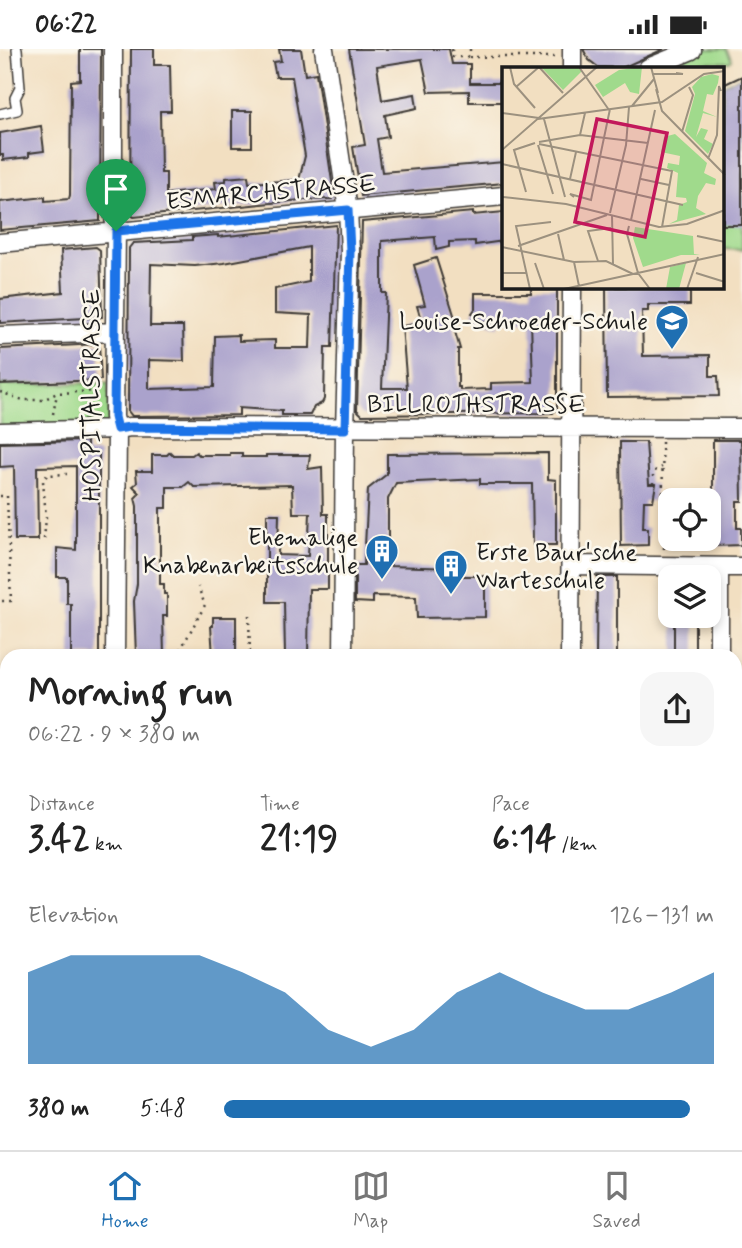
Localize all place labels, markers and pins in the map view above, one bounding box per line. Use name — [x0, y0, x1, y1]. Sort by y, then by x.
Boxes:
pin — [86, 159, 146, 231]
school or university icon: Louise-Schroeder-Schule — [653, 302, 691, 351]
place label: Louise-Schroeder-Schule — [399, 307, 648, 338]
place label: Ehemalige Knabenarbeitsschule — [143, 523, 358, 582]
building icon: Ehemalige Knabenarbeitsschule — [363, 532, 401, 581]
place label: Erste Baur'sche Warteschule — [476, 538, 637, 597]
building icon: Erste Baur'sche Warteschule — [432, 547, 470, 596]

